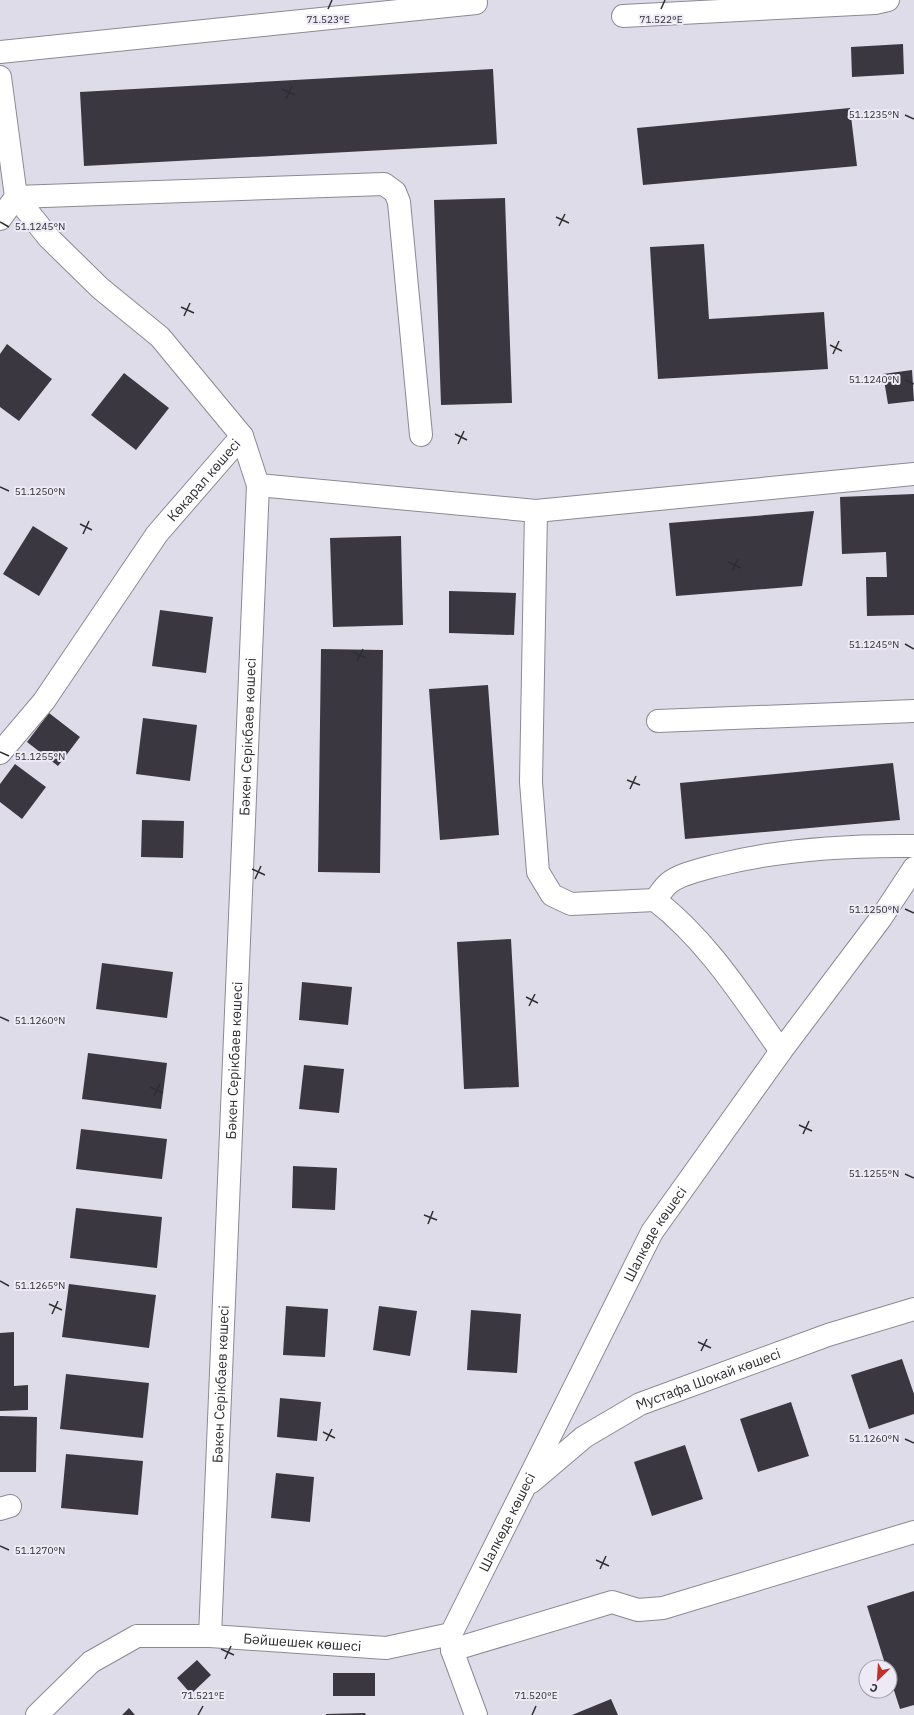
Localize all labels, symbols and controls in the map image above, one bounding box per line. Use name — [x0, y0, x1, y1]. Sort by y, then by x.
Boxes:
text: 71.523°E — [306, 13, 350, 26]
text: 71.522°E — [639, 13, 683, 26]
text: 51.1235°N — [849, 108, 899, 121]
text: 51.1245°N — [15, 220, 65, 233]
text: 51.1240°N — [849, 373, 899, 386]
street label: Көкарал көшесі — [163, 435, 244, 525]
text: 51.1250°N — [15, 485, 65, 498]
text: 51.1245°N — [849, 638, 899, 651]
street label: Бәкен Серікбаев көшесі — [235, 657, 260, 816]
text: 51.1255°N — [15, 750, 65, 763]
text: 51.1250°N — [849, 903, 899, 916]
street label: Бәкен Серікбаев көшесі — [222, 981, 246, 1140]
text: 51.1260°N — [15, 1014, 65, 1027]
text: 51.1255°N — [849, 1167, 899, 1180]
street label: Шалкөде көшесі — [620, 1183, 691, 1285]
text: 51.1265°N — [15, 1279, 65, 1292]
street label: Бәкен Серікбаев көшесі — [208, 1305, 233, 1464]
street label: Мустафа Шокай көшесі — [633, 1344, 783, 1414]
text: 51.1260°N — [849, 1432, 899, 1445]
street label: Шалкөде көшесі — [475, 1470, 539, 1575]
text: 51.1270°N — [15, 1544, 65, 1557]
street label: Бәйшешек көшесі — [243, 1629, 362, 1655]
north arrow — [858, 1659, 898, 1699]
text: С — [868, 1680, 880, 1696]
text: 71.521°E — [181, 1689, 225, 1702]
text: 71.520°E — [514, 1689, 558, 1702]

